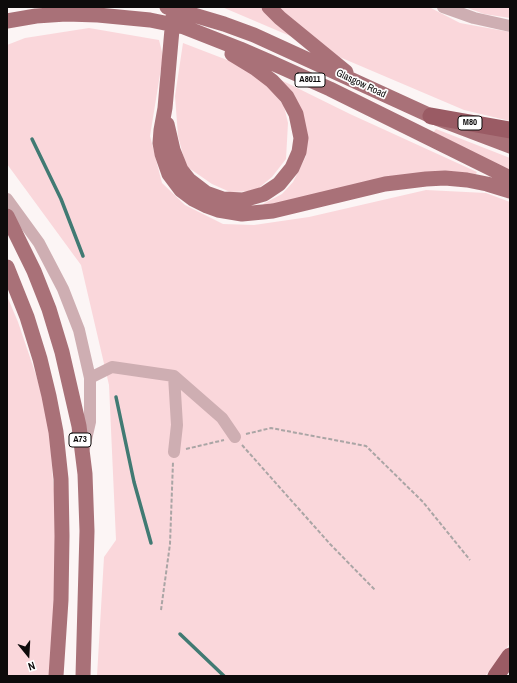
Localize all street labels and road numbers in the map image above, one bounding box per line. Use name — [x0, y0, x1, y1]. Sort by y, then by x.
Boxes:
street label: Glasgow Road — [334, 67, 388, 101]
road number: A8011 — [295, 73, 325, 87]
road number: M80 — [458, 116, 482, 130]
road number: A73 — [69, 433, 91, 447]

